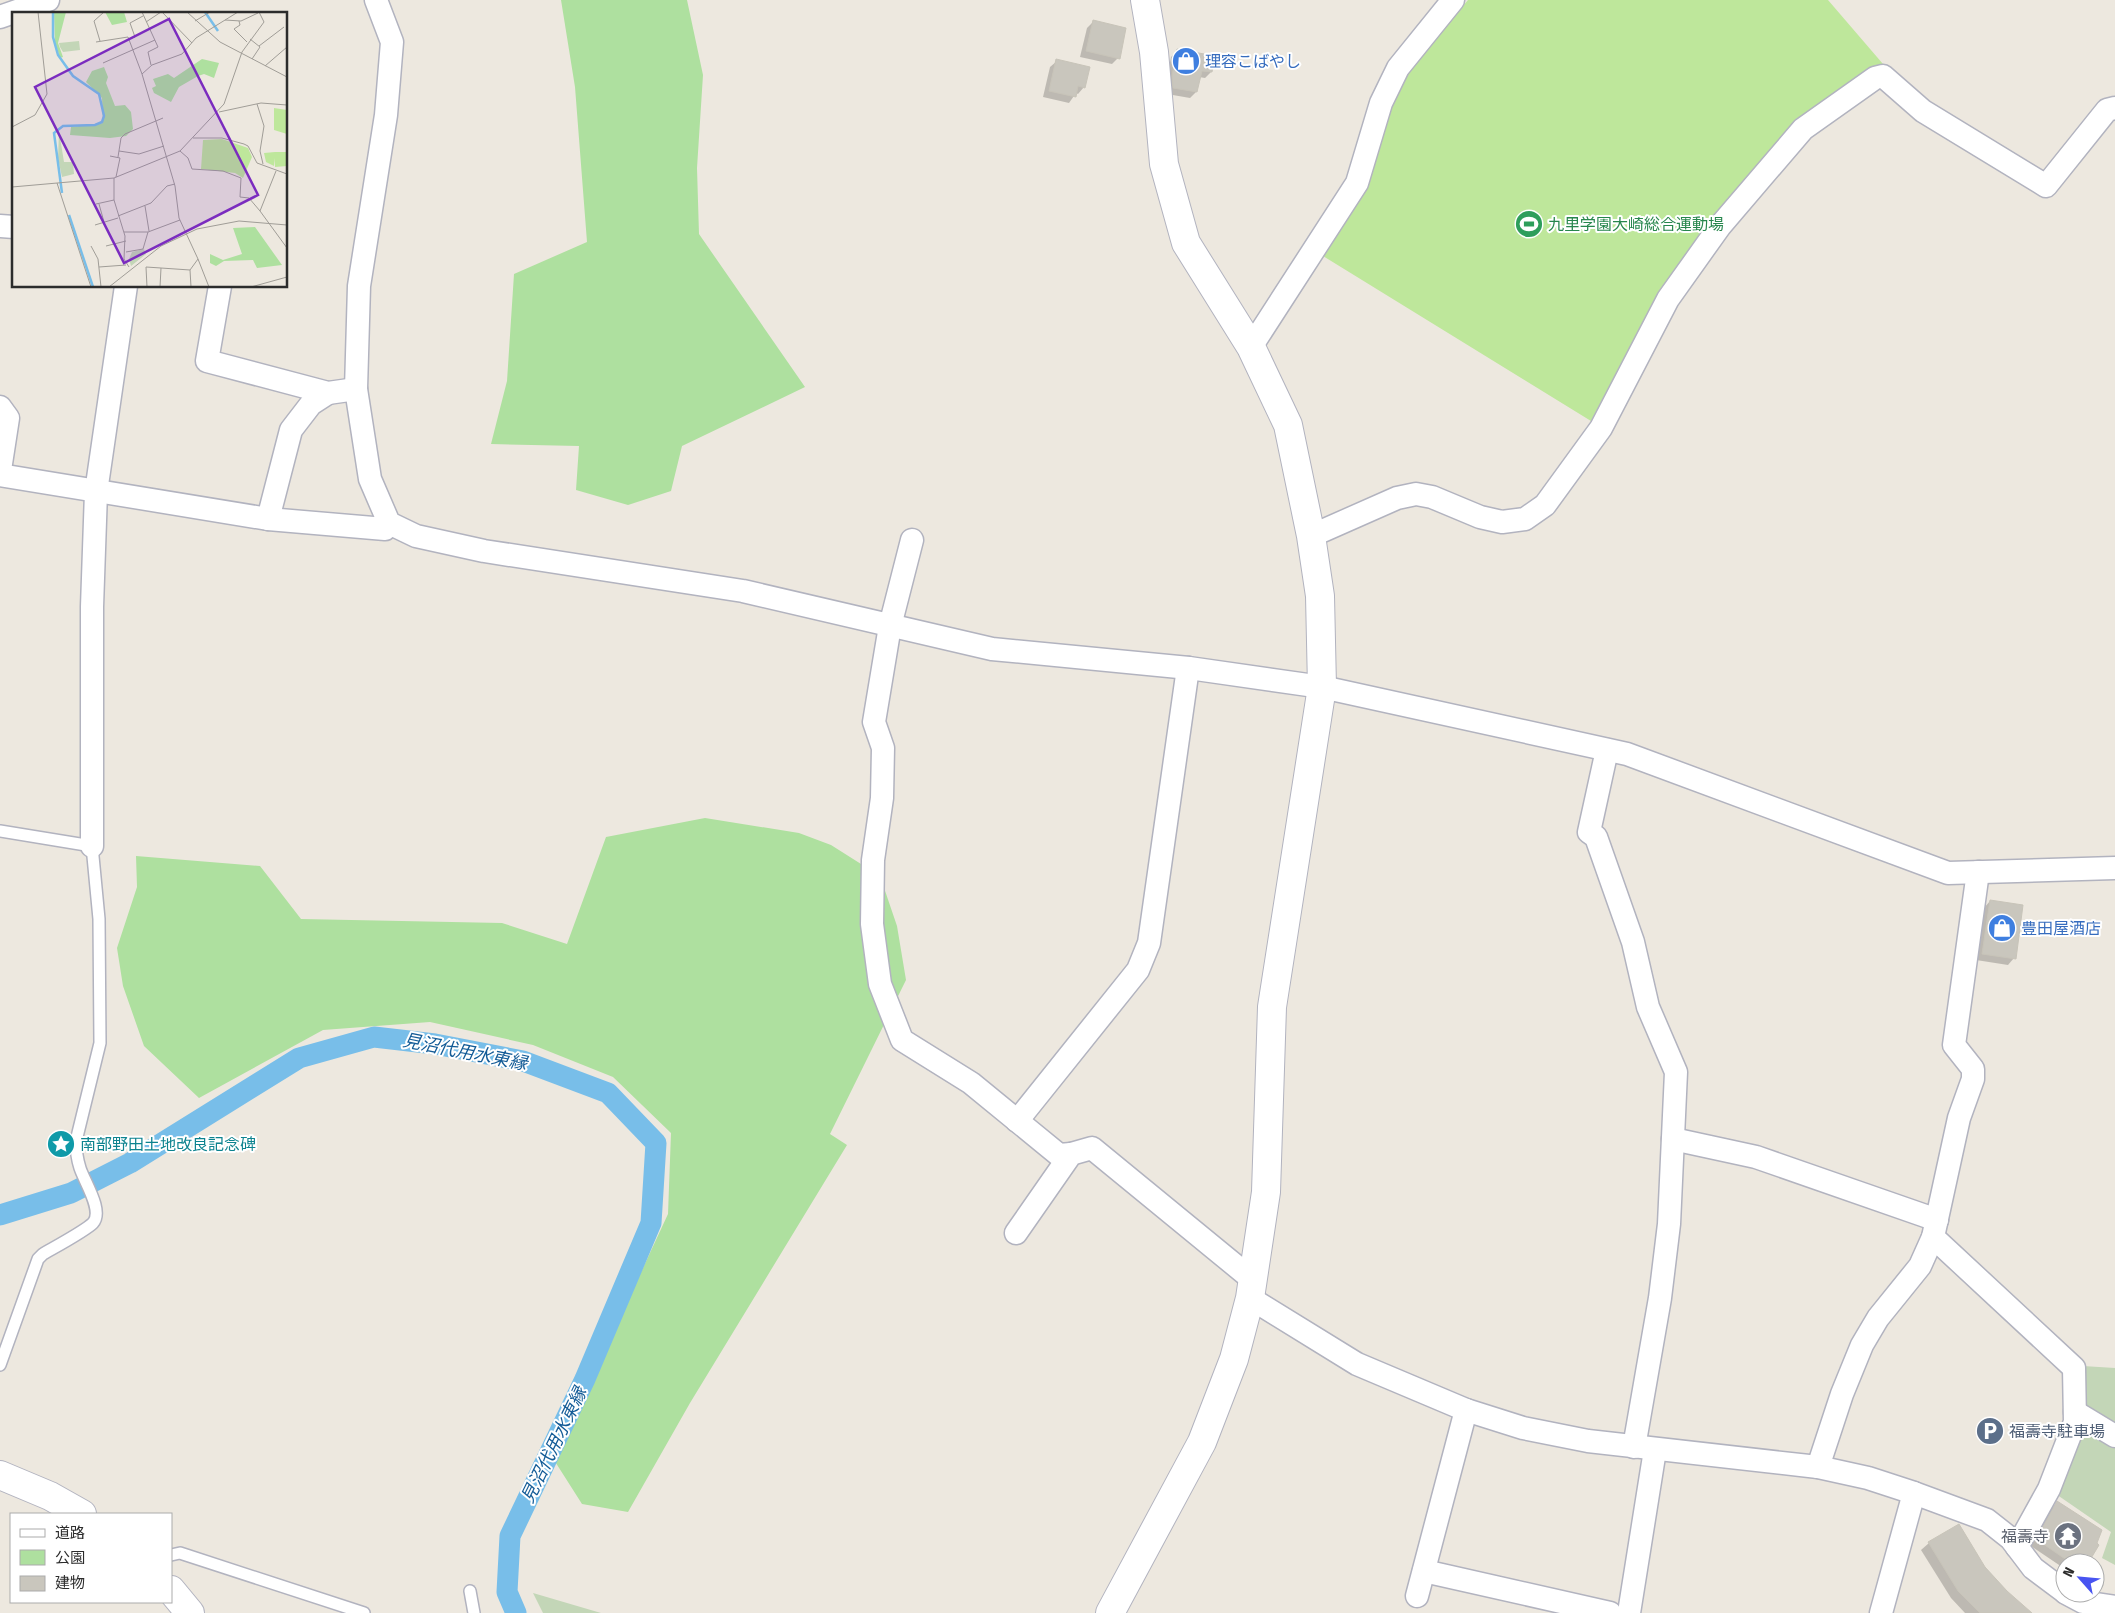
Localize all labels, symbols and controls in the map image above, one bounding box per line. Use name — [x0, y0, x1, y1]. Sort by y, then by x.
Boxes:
inset map — [12, 12, 288, 288]
shop icon: 理容こばやし — [1171, 46, 1201, 76]
place label: 理容こばやし — [1205, 52, 1301, 71]
sports icon: 九里学園大崎総合運動場 — [1514, 209, 1544, 239]
place label: 九里学園大崎総合運動場 — [1548, 215, 1724, 234]
shop icon: 豊田屋酒店 — [1987, 913, 2017, 943]
place label: 豊田屋酒店 — [2021, 919, 2101, 938]
water label: 見沼代用水東縁 — [401, 1029, 531, 1075]
place icon: 南部野田土地改良記念碑 — [46, 1129, 76, 1159]
place label: 南部野田土地改良記念碑 — [80, 1135, 256, 1154]
water label: 見沼代用水東縁 — [516, 1382, 592, 1506]
parking icon: 福壽寺駐車場 — [1975, 1416, 2005, 1446]
place label: 福壽寺駐車場 — [2009, 1422, 2105, 1441]
legend — [10, 1513, 172, 1603]
temple icon: 福壽寺 — [2053, 1521, 2083, 1551]
text: 道路 — [55, 1524, 85, 1542]
place label: 福壽寺 — [2001, 1527, 2049, 1546]
text: 公園 — [55, 1549, 85, 1567]
north arrow — [2055, 1553, 2105, 1603]
text: N — [2059, 1565, 2078, 1580]
text: 建物 — [55, 1574, 85, 1592]

